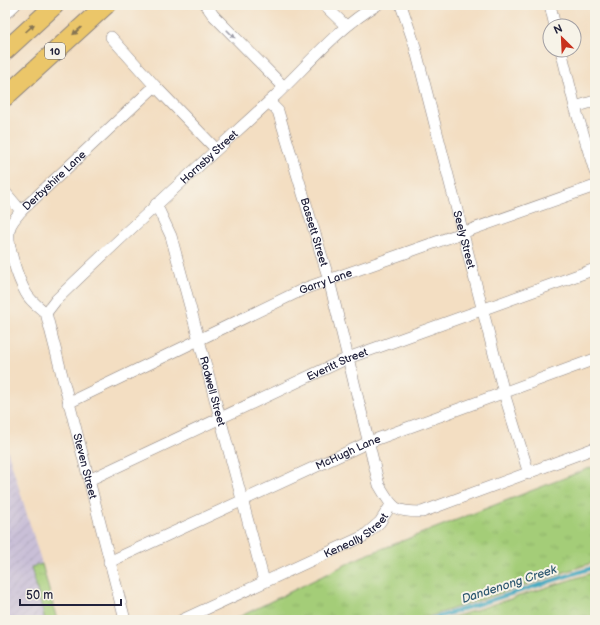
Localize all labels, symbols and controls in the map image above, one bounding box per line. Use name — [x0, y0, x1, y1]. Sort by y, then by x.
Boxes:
north arrow — [542, 18, 582, 58]
text: N — [552, 22, 565, 37]
one-way arrow — [25, 23, 35, 33]
one-way arrow — [72, 27, 82, 36]
one-way arrow — [226, 29, 236, 39]
road number: 10 — [45, 43, 65, 59]
street label: Hornsby Street — [178, 127, 241, 187]
street label: Derbyshire Lane — [20, 148, 89, 213]
street label: Bassett Street — [298, 196, 331, 268]
street label: Seely Street — [450, 209, 478, 271]
street label: Garry Lane — [297, 266, 354, 297]
street label: Everitt Street — [305, 345, 370, 383]
street label: Rodwell Street — [197, 355, 228, 428]
street label: Steven Street — [70, 432, 100, 501]
street label: McHugh Lane — [314, 432, 383, 473]
street label: Keneally Street — [322, 510, 391, 561]
water label: Dandenong Creek — [460, 562, 560, 607]
scale bar — [20, 581, 121, 607]
text: 50 m — [26, 588, 53, 603]

